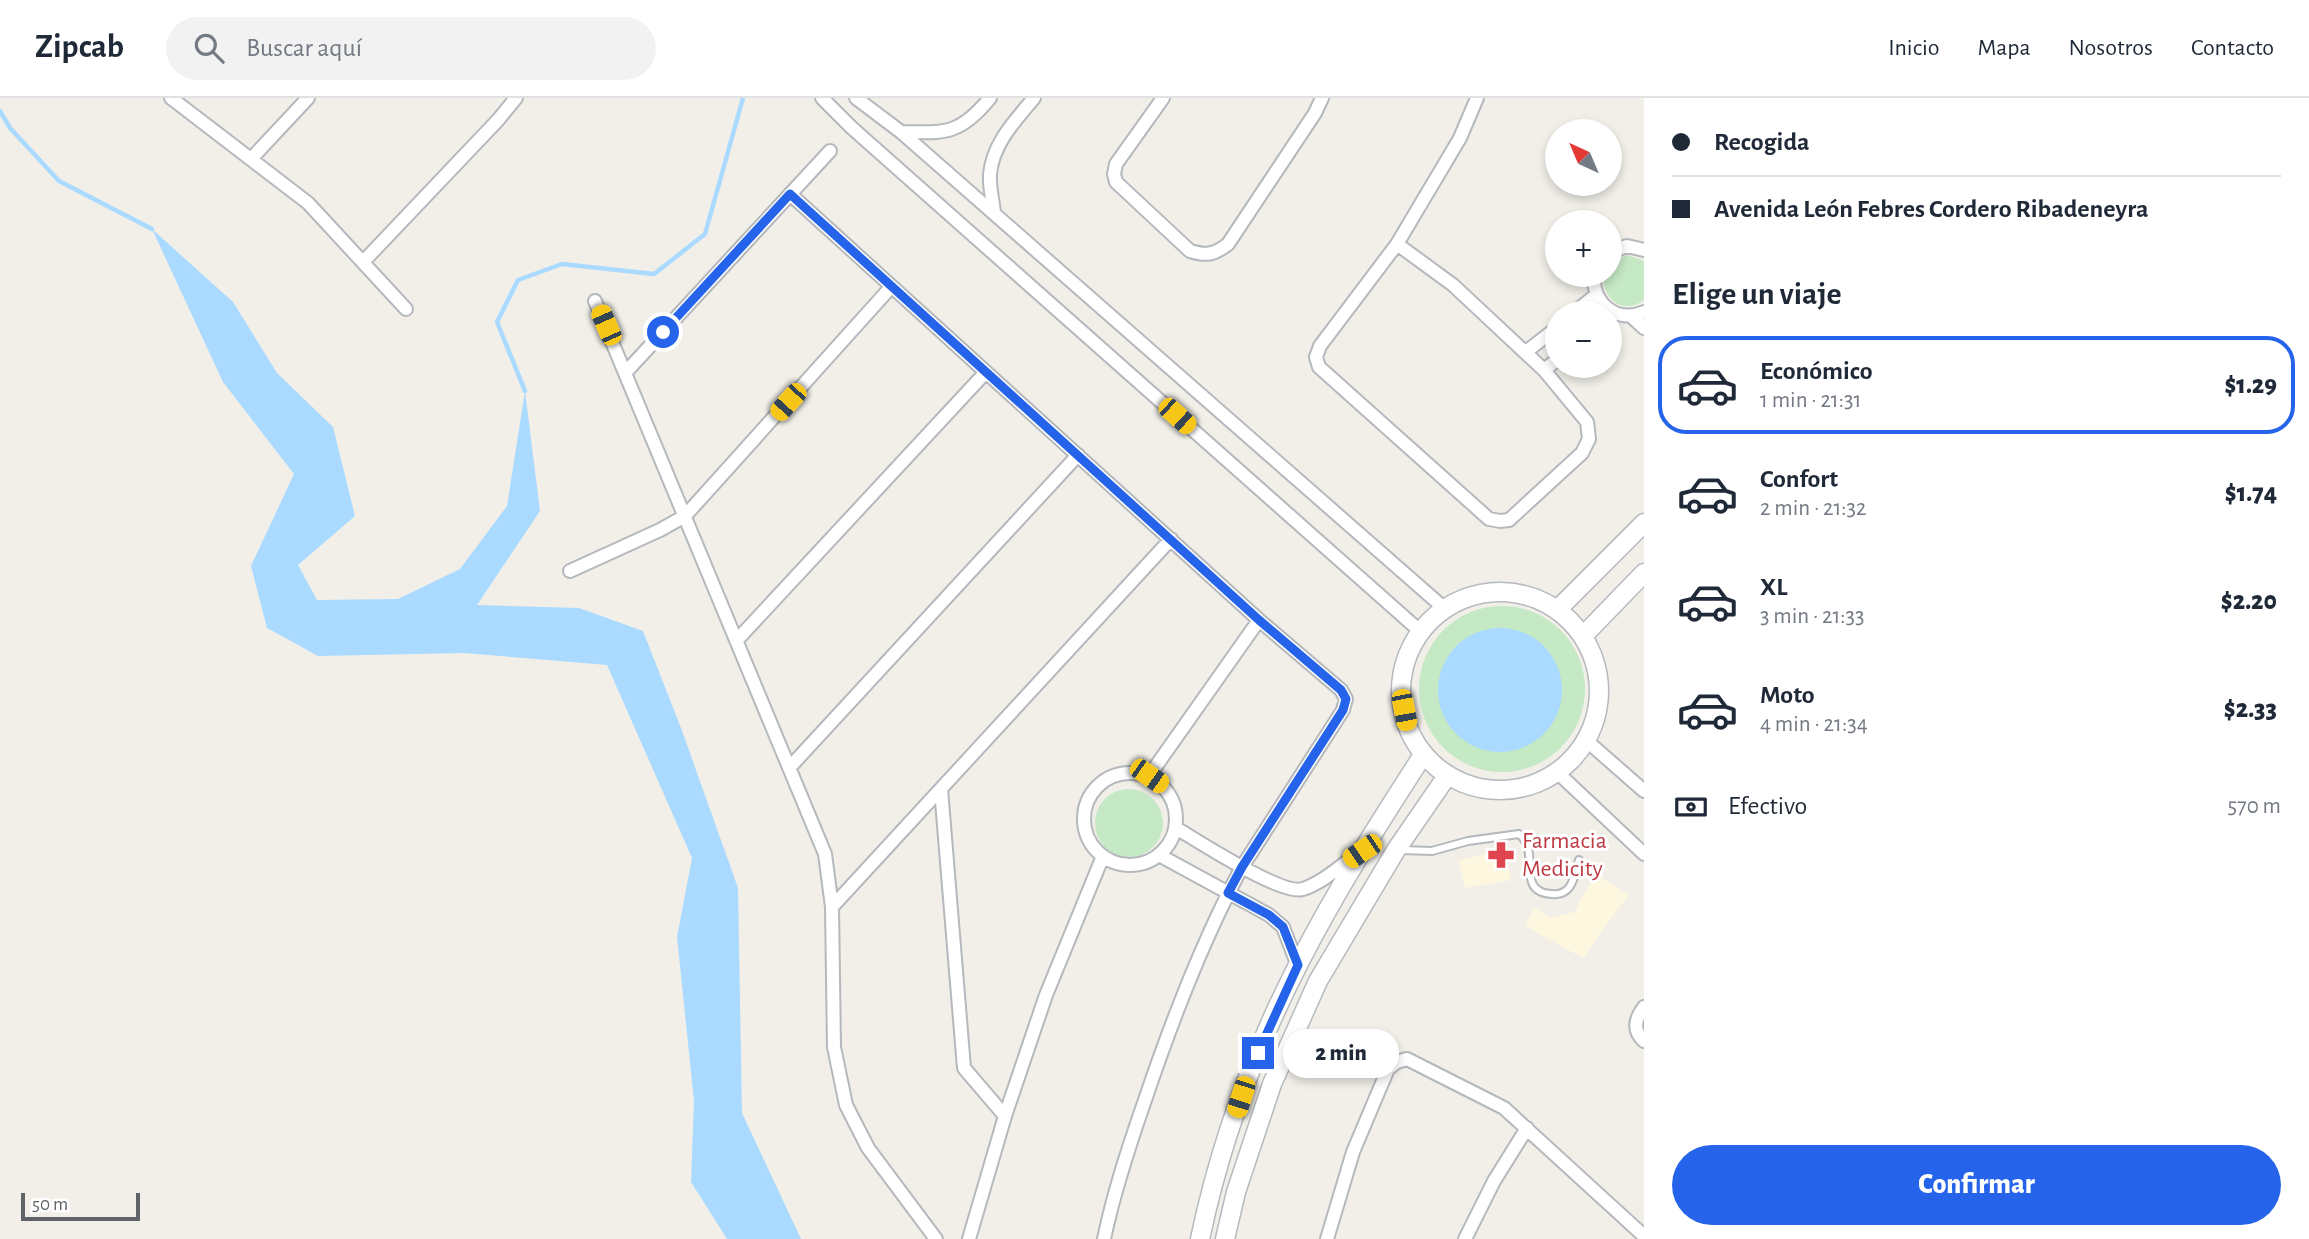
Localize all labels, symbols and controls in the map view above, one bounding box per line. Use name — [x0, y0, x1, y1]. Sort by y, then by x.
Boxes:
search box — [166, 17, 656, 80]
icon: search — [190, 29, 228, 67]
text: Zipcab — [35, 31, 124, 64]
text: Buscar aquí — [246, 35, 362, 61]
text: Inicio — [1888, 36, 1939, 60]
text: Mapa — [1977, 36, 2031, 60]
text: Nosotros — [2069, 36, 2153, 60]
text: Contacto — [2191, 36, 2274, 60]
north arrow — [1545, 119, 1622, 196]
map controls — [1545, 119, 1622, 378]
text: Recogida — [1714, 129, 1810, 155]
text: Avenida León Febres Cordero Ribadeneyra — [1714, 196, 2149, 222]
button: + — [1545, 210, 1622, 287]
text: Elige un viaje — [1672, 278, 1842, 310]
button: − — [1545, 301, 1622, 378]
car — [588, 302, 625, 348]
route start — [647, 316, 679, 348]
icon: car — [1676, 354, 1739, 417]
text: Económico — [1760, 358, 1873, 384]
text: $1.29 — [2224, 372, 2277, 398]
car — [767, 379, 810, 425]
text: 1 min · 21:31 — [1760, 389, 1861, 412]
car — [1155, 394, 1200, 438]
icon: car — [1676, 462, 1739, 525]
text: Confort — [1760, 466, 1838, 492]
text: $1.74 — [2225, 480, 2277, 506]
text: 2 min · 21:32 — [1760, 497, 1867, 520]
icon: car — [1676, 570, 1739, 633]
text: XL — [1760, 574, 1787, 600]
text: $2.20 — [2221, 588, 2277, 614]
text: 3 min · 21:33 — [1760, 605, 1865, 628]
icon: car — [1676, 678, 1739, 741]
text: Moto — [1760, 682, 1815, 708]
car — [1390, 687, 1419, 733]
text: $2.33 — [2224, 696, 2277, 722]
text: 4 min · 21:34 — [1760, 713, 1868, 736]
car — [1126, 755, 1173, 797]
icon: cash — [1672, 788, 1710, 826]
text: Efectivo — [1728, 793, 1807, 819]
text: 570 m — [2227, 795, 2281, 818]
place label: Farmacia Medicity — [1522, 829, 1607, 881]
car — [1339, 831, 1386, 871]
pharmacy icon: Farmacia Medicity — [1486, 840, 1516, 870]
callout: 2 min — [1282, 1028, 1398, 1077]
route end — [1242, 1037, 1274, 1069]
text: 2 min — [1315, 1042, 1367, 1065]
car — [1225, 1074, 1258, 1120]
button: Confirmar — [1672, 1145, 2281, 1225]
scale bar — [21, 1190, 140, 1222]
text: 50 m — [32, 1195, 68, 1214]

